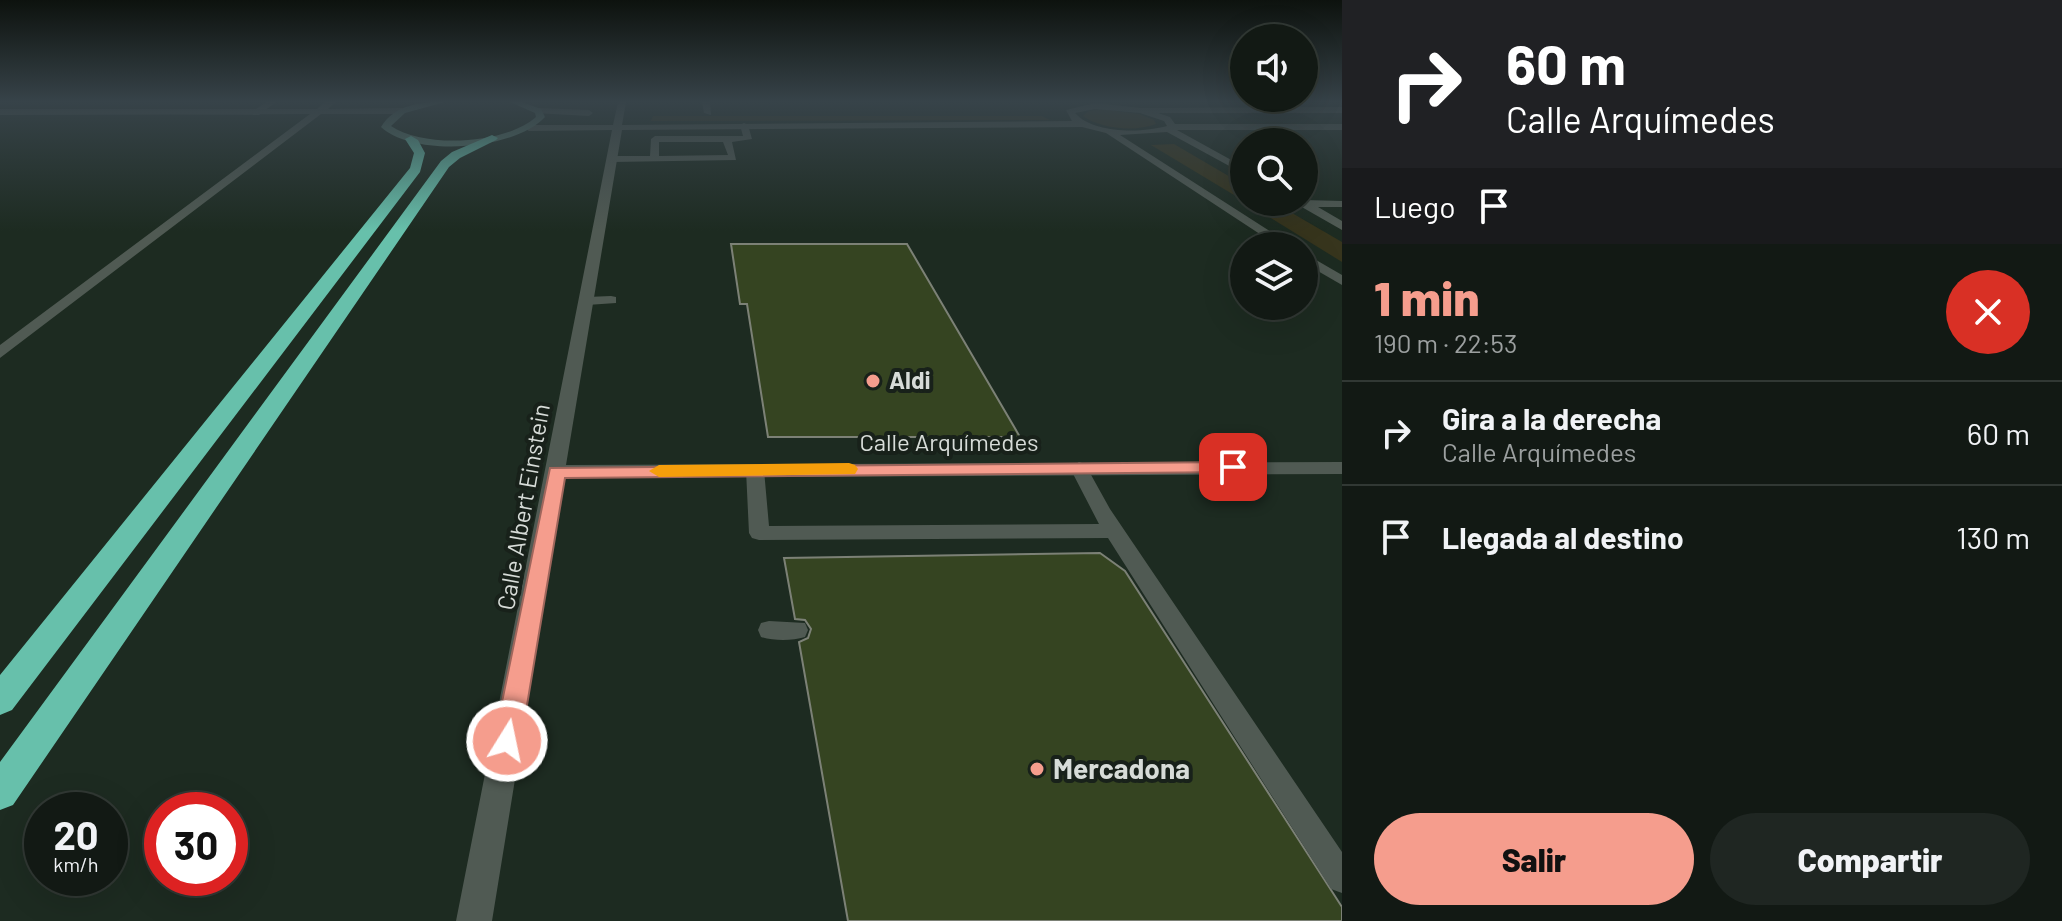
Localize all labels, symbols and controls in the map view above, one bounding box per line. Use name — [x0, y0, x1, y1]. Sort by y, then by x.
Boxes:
map controls — [1230, 24, 1318, 320]
button: sound — [1230, 24, 1318, 112]
text: 60 m — [1506, 29, 1626, 96]
icon: right — [1374, 32, 1478, 136]
text: Calle Arquímedes — [1506, 97, 1775, 140]
button: search — [1230, 128, 1318, 216]
icon: arrive — [1472, 184, 1516, 228]
text: Luego — [1374, 188, 1456, 224]
button: layers — [1230, 232, 1318, 320]
text: 1 min — [1374, 268, 1480, 326]
button: close — [1946, 270, 2030, 354]
text: 190 m · 22:53 — [1374, 327, 1517, 358]
place label: Aldi — [889, 365, 931, 394]
marker: Aldi — [864, 372, 882, 390]
text: Gira a la derecha — [1442, 400, 1661, 436]
street label: Calle Albert Einstein — [490, 401, 555, 612]
icon: right — [1374, 411, 1418, 455]
text: 60 m — [1967, 415, 2030, 451]
street label: Calle Arquímedes — [859, 427, 1039, 456]
pin — [1199, 433, 1267, 501]
text: Calle Arquímedes — [1442, 436, 1636, 467]
icon: arrive — [1211, 445, 1255, 489]
icon: arrive — [1374, 515, 1418, 559]
text: Llegada al destino — [1442, 519, 1684, 555]
text: 130 m — [1956, 519, 2030, 555]
position arrow — [465, 699, 549, 783]
place label: Mercadona — [1053, 751, 1190, 785]
marker: Mercadona — [1028, 760, 1046, 778]
speed limit sign: 30 — [144, 792, 248, 896]
text: 20 — [53, 810, 99, 858]
button: Salir — [1374, 813, 1694, 905]
button: Compartir — [1710, 813, 2030, 905]
text: km/h — [53, 852, 99, 876]

